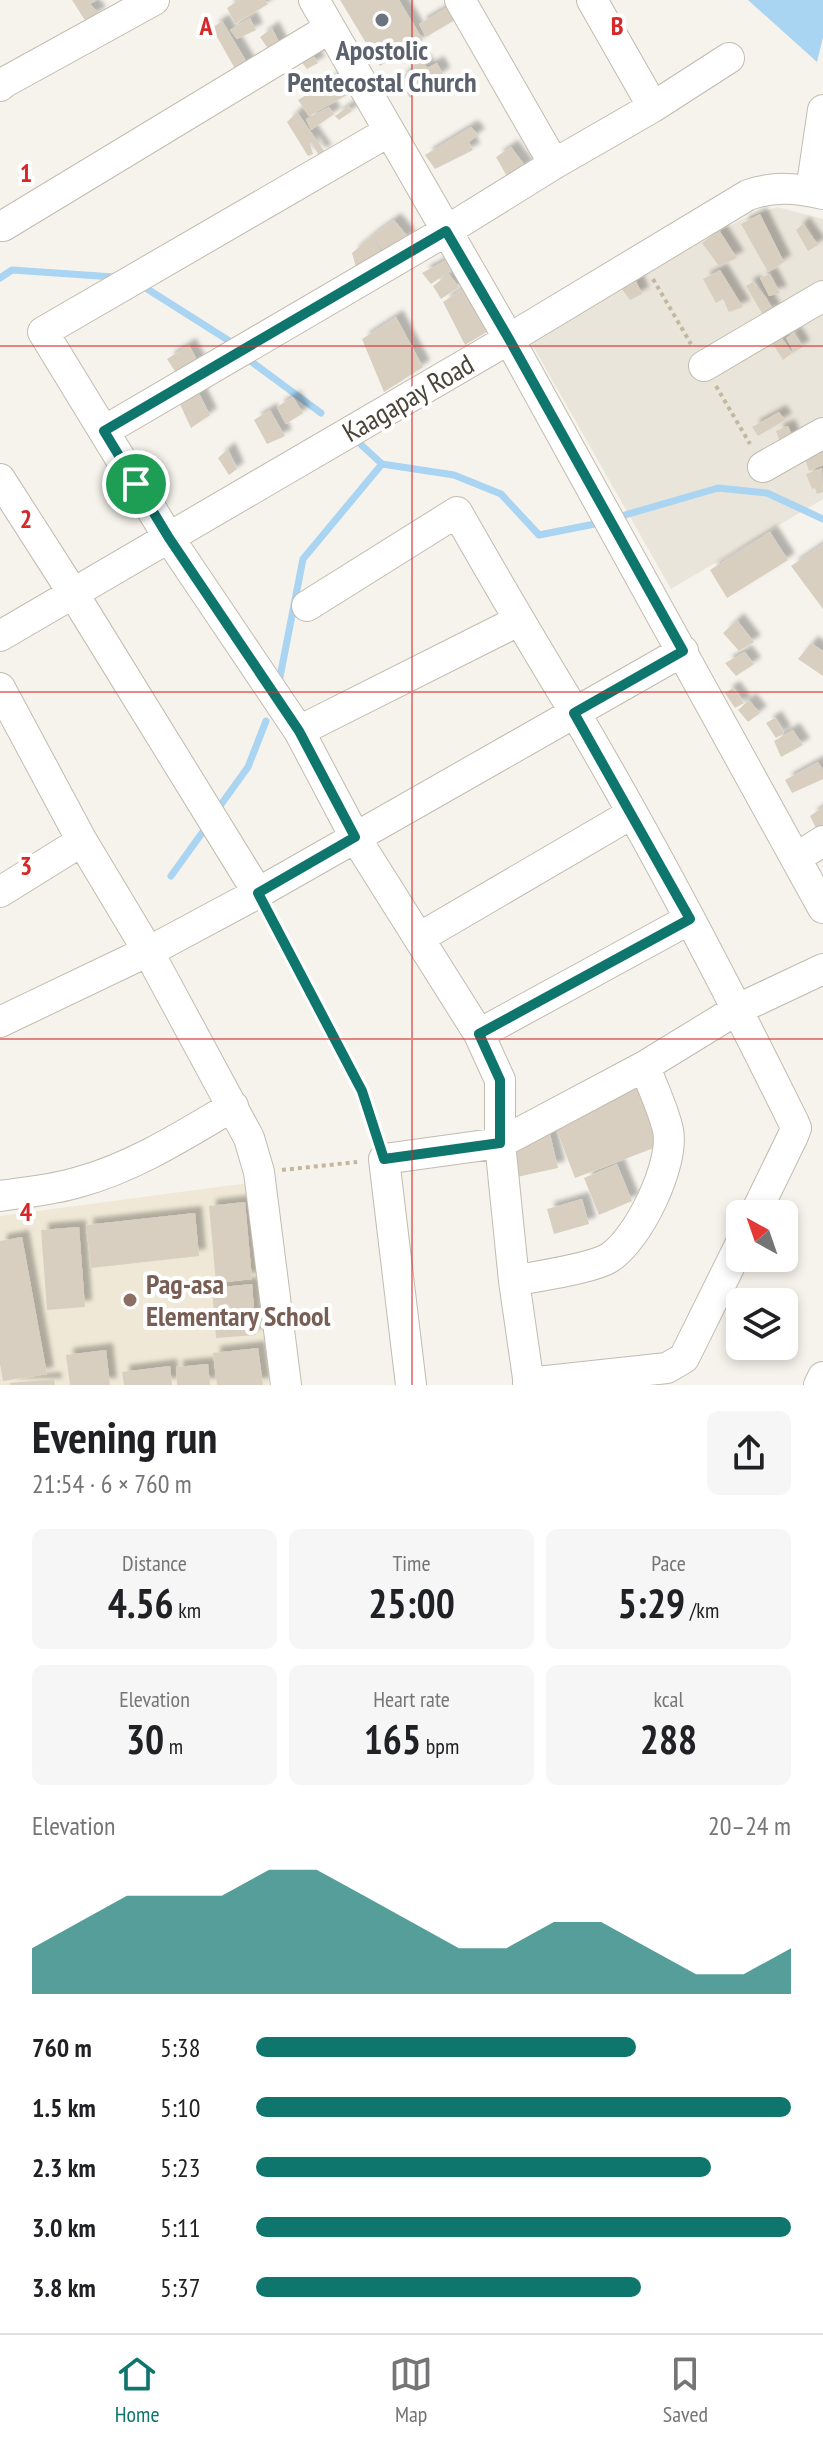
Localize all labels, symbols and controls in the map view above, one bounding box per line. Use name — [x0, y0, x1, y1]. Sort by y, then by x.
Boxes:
text: A — [198, 9, 213, 42]
text: B — [611, 9, 624, 42]
marker: Apostolic Pentecostal Church — [373, 11, 391, 29]
place label: Apostolic Pentecostal Church — [287, 31, 477, 100]
text: 1 — [20, 156, 32, 189]
street label: Kaagapay Road — [335, 345, 480, 450]
pin — [102, 450, 170, 518]
icon: arrive — [114, 462, 158, 506]
text: 2 — [20, 502, 32, 535]
text: 3 — [20, 849, 32, 882]
text: 4 — [20, 1195, 33, 1228]
north arrow — [726, 1200, 798, 1272]
map controls — [726, 1200, 798, 1360]
place label: Pag-asa Elementary School — [146, 1265, 331, 1334]
button: layers — [726, 1288, 798, 1360]
marker: Pag-asa Elementary School — [121, 1291, 139, 1309]
text: Evening run — [32, 1408, 217, 1465]
button: share — [707, 1411, 791, 1495]
text: 21:54 · 6 × 760 m — [32, 1467, 192, 1500]
text: Distance — [122, 1549, 187, 1577]
text: Time — [392, 1549, 431, 1577]
text: Pace — [651, 1549, 686, 1577]
text: 4.56 — [108, 1577, 174, 1629]
text: 25:00 — [368, 1577, 455, 1629]
text: 5:29 — [618, 1577, 685, 1629]
text: km — [174, 1596, 201, 1624]
text: /km — [685, 1596, 719, 1624]
text: Elevation — [119, 1685, 190, 1713]
text: Heart rate — [373, 1685, 450, 1713]
text: kcal — [653, 1685, 684, 1713]
text: 30 — [126, 1713, 164, 1765]
text: 165 — [364, 1713, 421, 1765]
text: 288 — [640, 1713, 697, 1765]
text: m — [164, 1732, 183, 1760]
text: bpm — [421, 1732, 459, 1760]
text: Elevation — [32, 1809, 115, 1842]
text: 20–24 m — [708, 1809, 791, 1842]
text: 760 m — [32, 2031, 92, 2064]
text: 5:38 — [160, 2031, 200, 2064]
text: 1.5 km — [32, 2091, 96, 2124]
text: 5:10 — [160, 2091, 200, 2124]
text: 2.3 km — [32, 2151, 96, 2184]
text: 5:23 — [160, 2151, 200, 2184]
text: 3.0 km — [32, 2211, 96, 2244]
text: 5:11 — [160, 2211, 200, 2244]
text: 3.8 km — [32, 2271, 96, 2304]
text: 5:37 — [160, 2271, 200, 2304]
tab: Home — [115, 2352, 160, 2428]
tab: Map — [389, 2352, 433, 2428]
tab: Saved — [663, 2352, 708, 2428]

